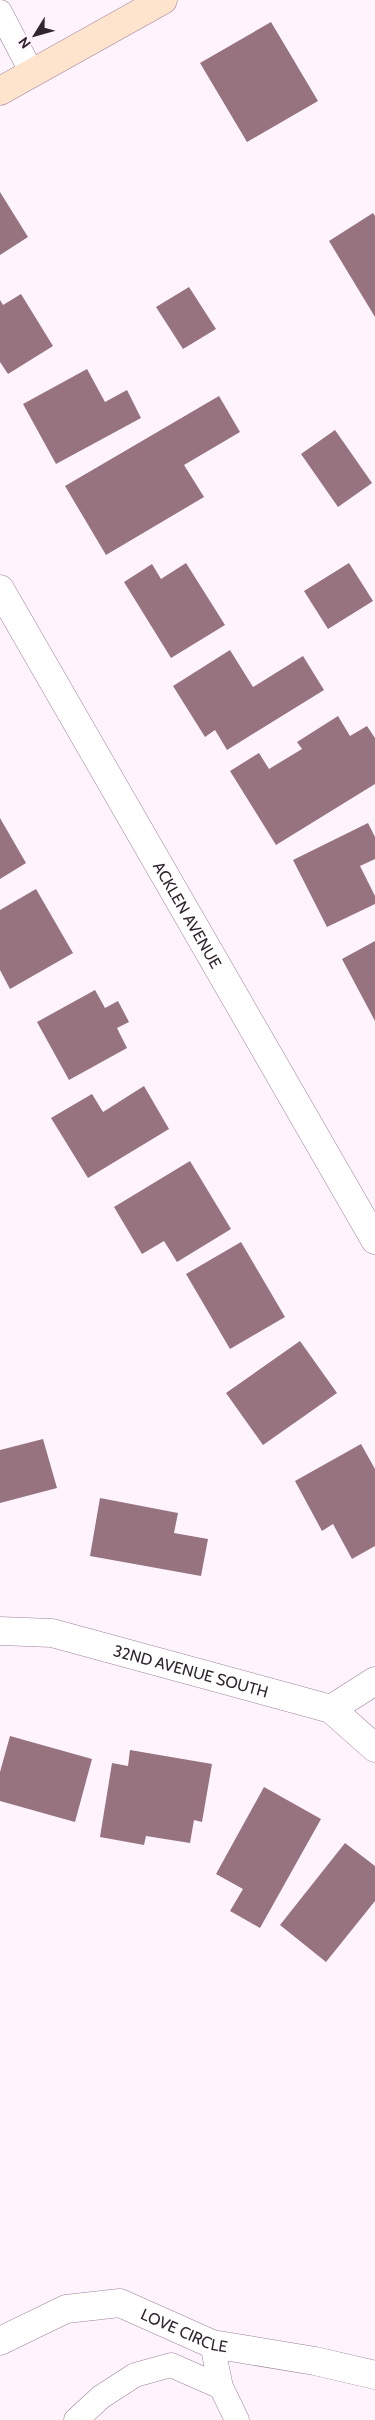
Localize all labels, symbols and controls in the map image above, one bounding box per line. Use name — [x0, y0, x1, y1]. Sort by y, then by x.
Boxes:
north arrow — [10, 10, 60, 60]
text: N — [14, 33, 35, 52]
street label: ACKLEN AVENUE — [149, 858, 225, 972]
street label: 32ND AVENUE SOUTH — [111, 1641, 270, 1701]
street label: LOVE CIRCLE — [138, 2305, 229, 2356]

